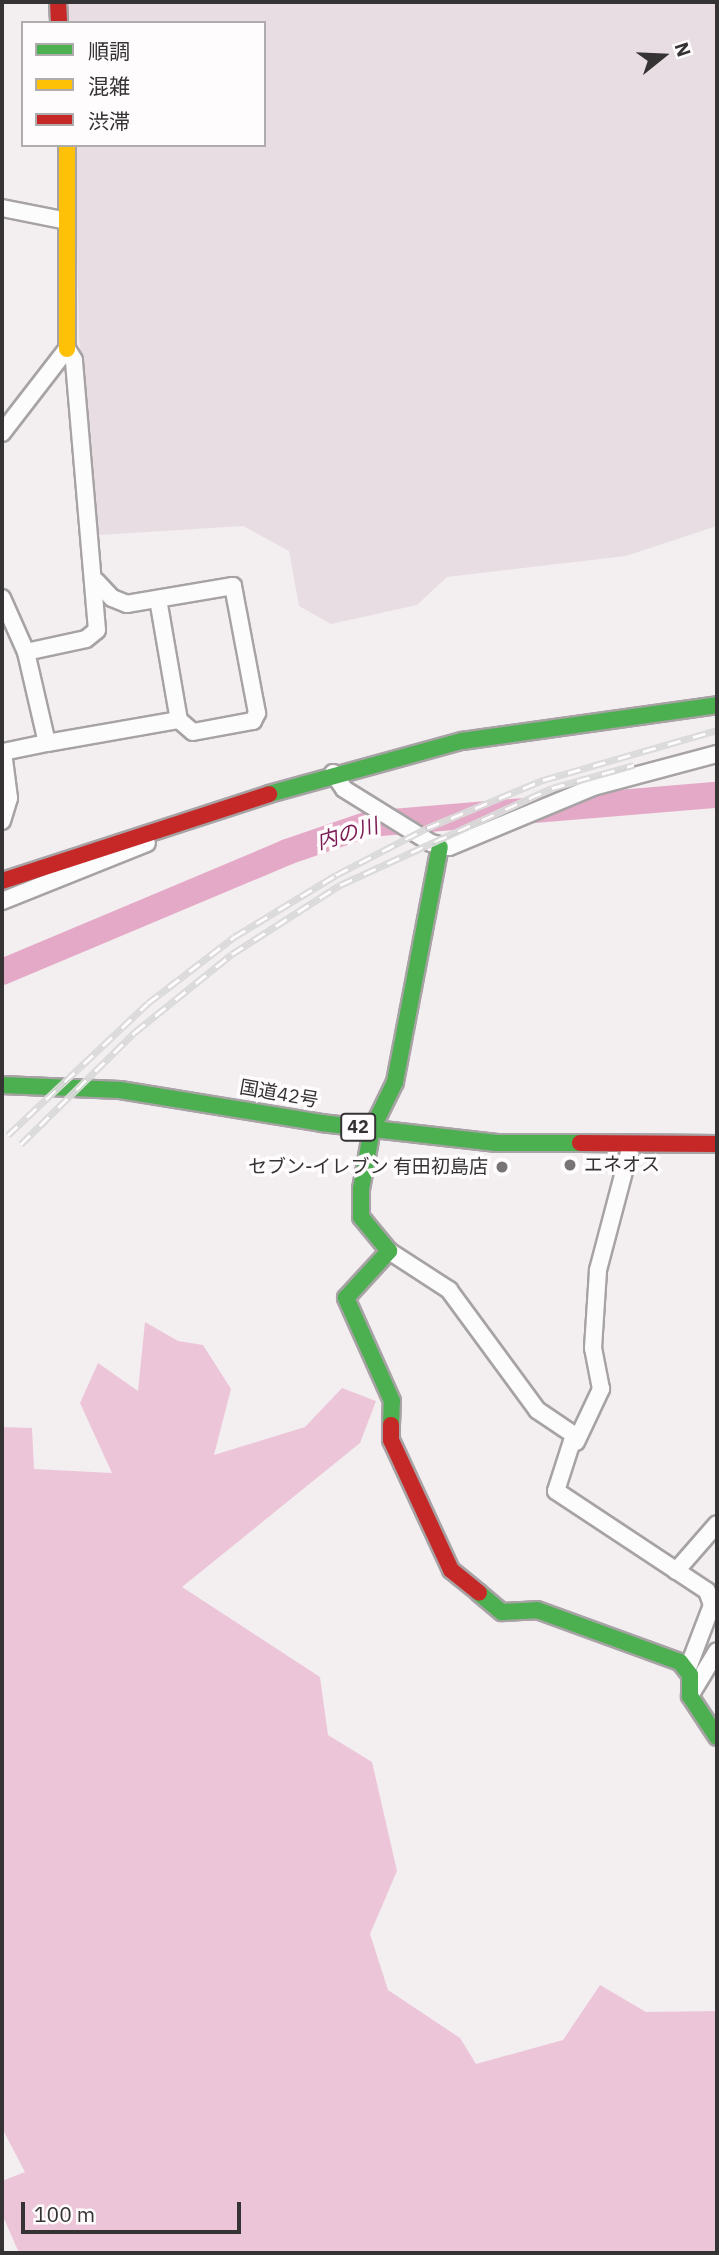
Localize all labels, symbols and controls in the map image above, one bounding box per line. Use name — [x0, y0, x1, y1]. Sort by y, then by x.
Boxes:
legend — [21, 21, 266, 147]
north arrow — [628, 21, 698, 91]
text: 順調 — [88, 37, 130, 65]
text: N — [669, 39, 697, 60]
text: 混雑 — [88, 72, 130, 100]
text: 渋滞 — [88, 107, 130, 135]
water label: 内の川 — [313, 812, 381, 854]
street label: 国道42号 — [238, 1076, 320, 1112]
road number: 42 — [339, 1112, 377, 1142]
place label: エネオス — [584, 1154, 660, 1176]
place label: セブン-イレブン 有田初島店 — [248, 1156, 488, 1178]
marker: エネオス — [562, 1157, 578, 1173]
marker: セブン-イレブン 有田初島店 — [494, 1159, 510, 1175]
scale bar — [24, 2188, 245, 2232]
text: 100 m — [34, 2200, 95, 2228]

